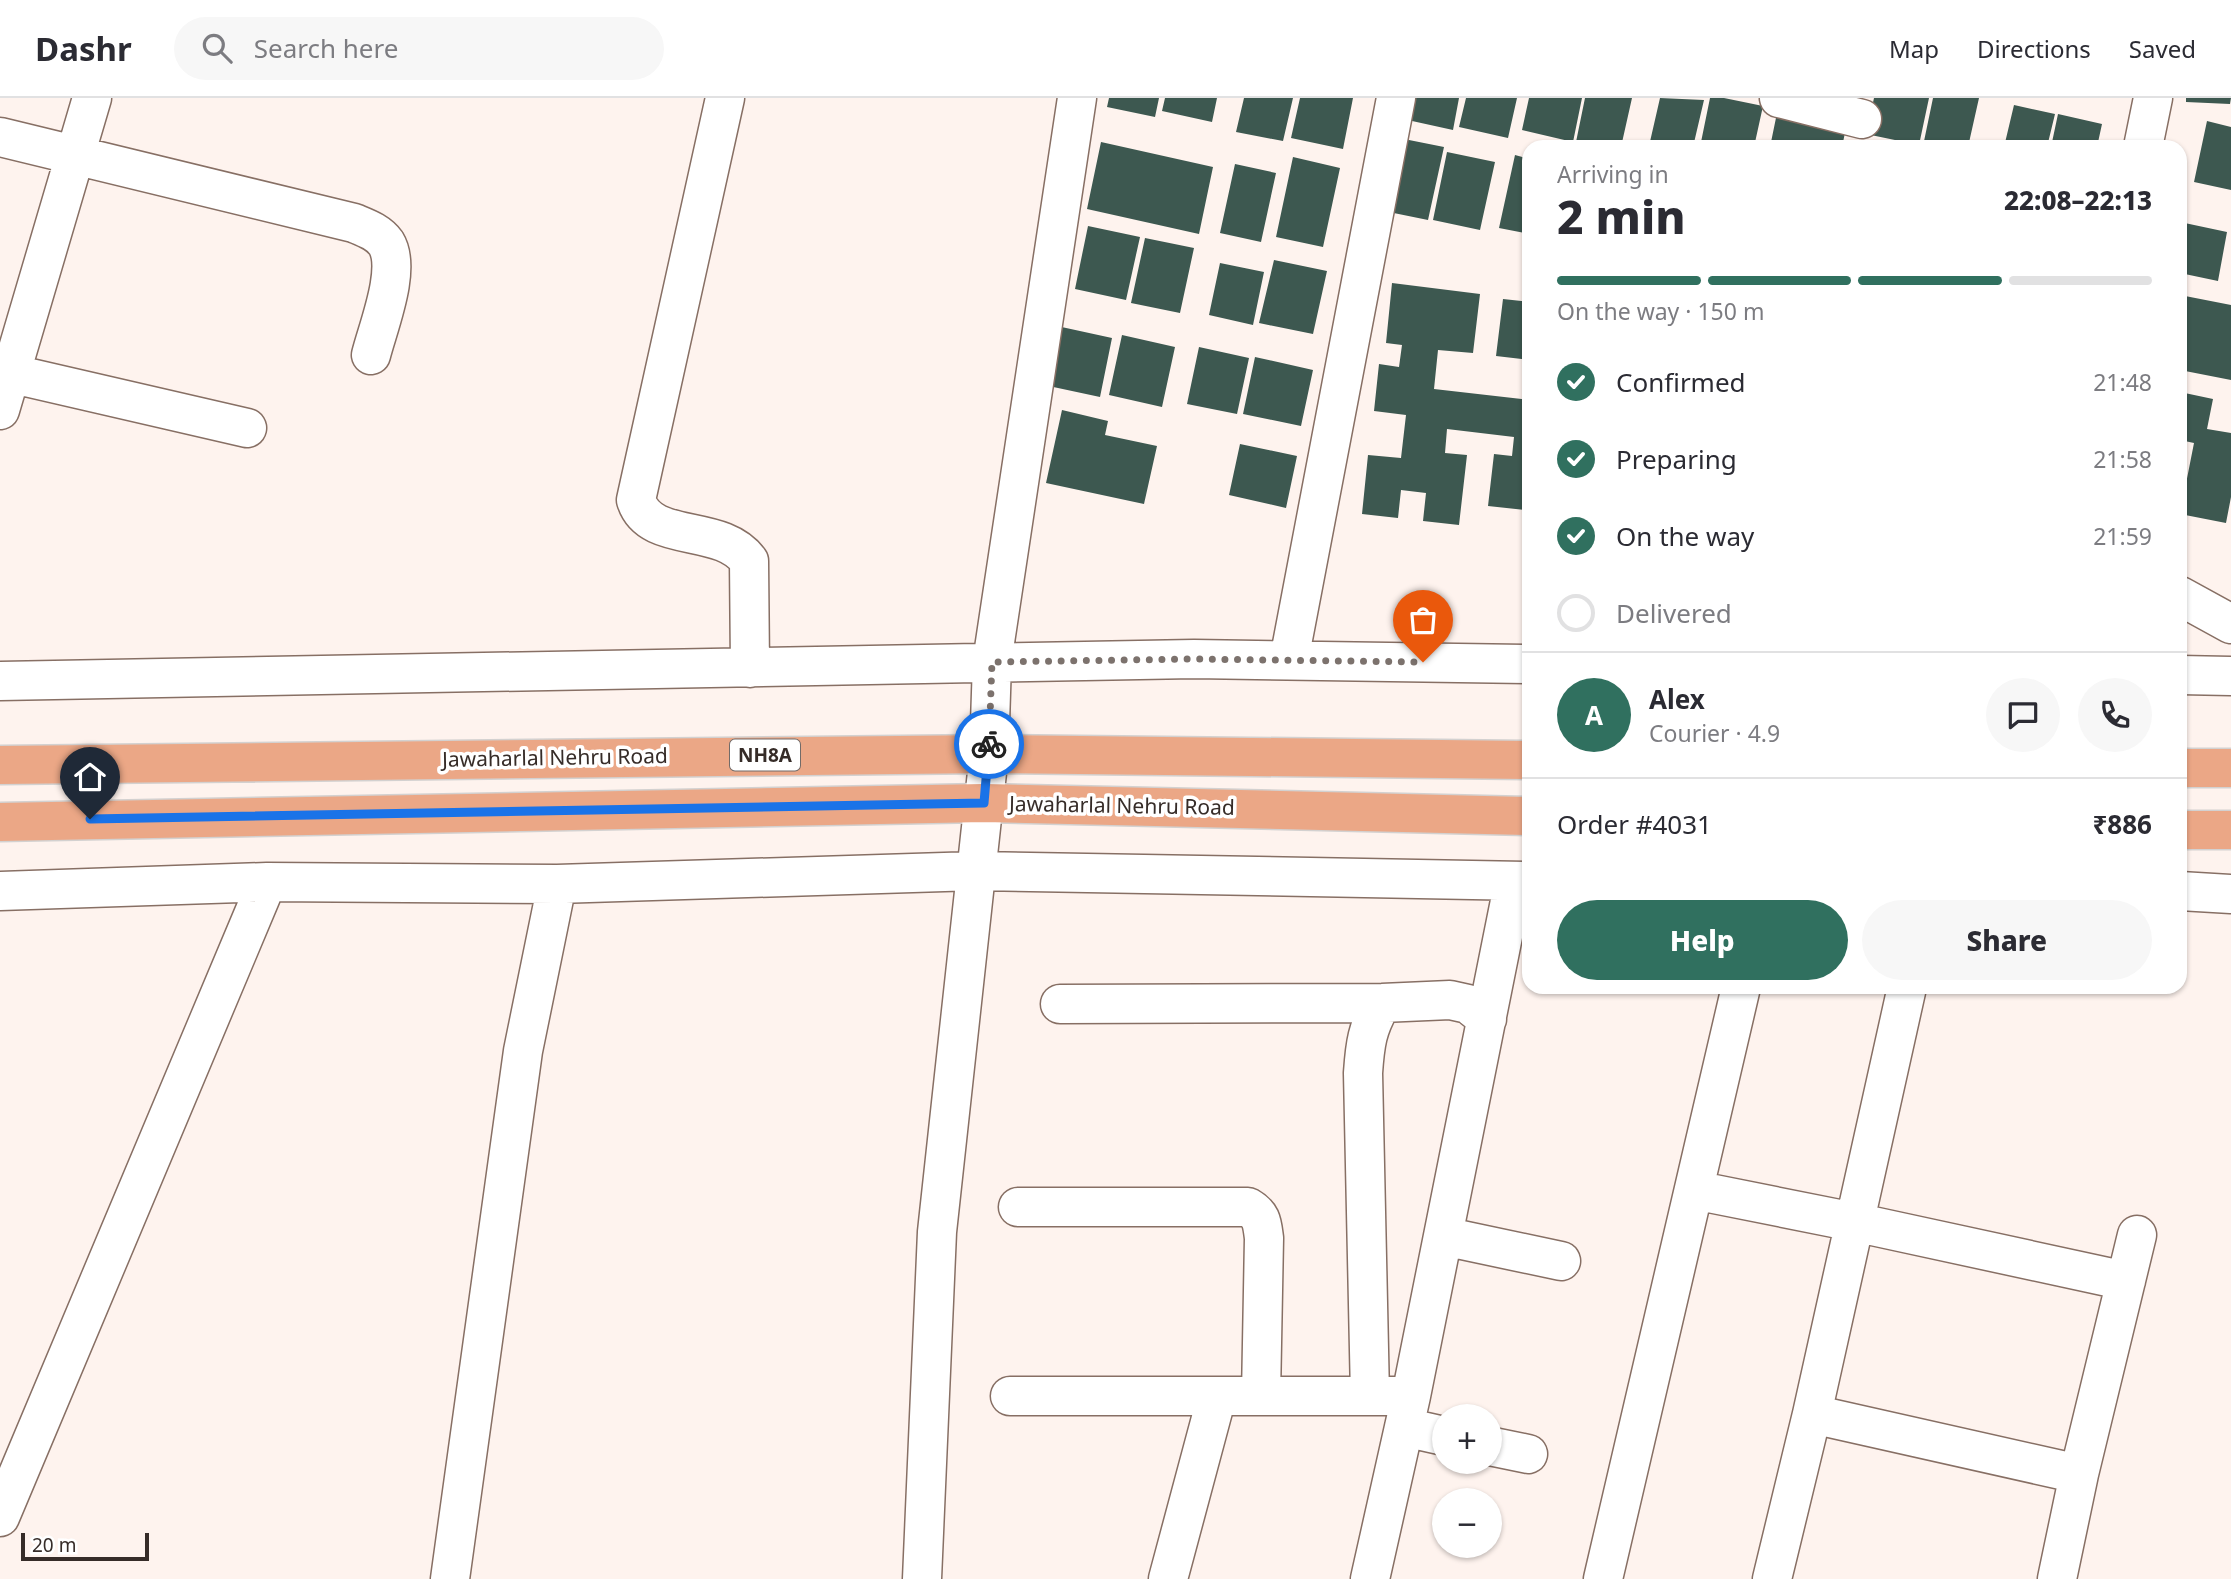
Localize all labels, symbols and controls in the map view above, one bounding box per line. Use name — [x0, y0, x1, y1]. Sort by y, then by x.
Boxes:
search box — [174, 17, 664, 80]
text: Dashr — [35, 26, 132, 71]
icon: search — [198, 29, 236, 67]
text: Search here — [254, 30, 398, 66]
text: Map — [1889, 32, 1939, 65]
text: Directions — [1977, 32, 2091, 65]
text: Saved — [2129, 32, 2196, 65]
text: Arriving in — [1557, 158, 1669, 190]
text: 22:08–22:13 — [2004, 182, 2152, 218]
text: 2 min — [1557, 185, 1686, 247]
text: On the way · 150 m — [1557, 295, 1764, 327]
icon: check — [1557, 363, 1595, 401]
text: Confirmed — [1616, 364, 1746, 400]
text: 21:48 — [2093, 366, 2152, 398]
icon: check — [1557, 440, 1595, 478]
text: Preparing — [1616, 441, 1737, 477]
text: 21:58 — [2093, 443, 2152, 475]
icon: check — [1557, 517, 1595, 555]
text: On the way — [1616, 518, 1754, 554]
text: 21:59 — [2093, 520, 2152, 552]
pin — [1393, 590, 1453, 662]
text: Delivered — [1616, 595, 1732, 631]
icon: bag — [1404, 601, 1442, 639]
button: chat — [1986, 678, 2060, 752]
button: phone — [2078, 678, 2152, 752]
text: Alex — [1649, 681, 1705, 717]
text: A — [1585, 697, 1603, 733]
courier — [954, 709, 1024, 779]
text: Courier · 4.9 — [1649, 717, 1780, 749]
icon: bike — [970, 725, 1008, 763]
road number: NH8A — [730, 740, 800, 770]
street label: Jawaharlal Nehru Road — [440, 741, 668, 773]
pin — [60, 747, 120, 819]
icon: home — [71, 758, 109, 796]
street label: Jawaharlal Nehru Road — [1007, 789, 1235, 821]
text: Order #4031 — [1557, 806, 1712, 842]
text: ₹886 — [2093, 806, 2152, 842]
button: Help — [1557, 900, 1848, 980]
button: Share — [1862, 900, 2152, 980]
map controls — [1432, 1404, 1502, 1558]
button: + — [1432, 1404, 1502, 1474]
button: − — [1432, 1488, 1502, 1558]
scale bar — [21, 1530, 149, 1562]
text: 20 m — [32, 1532, 76, 1558]

